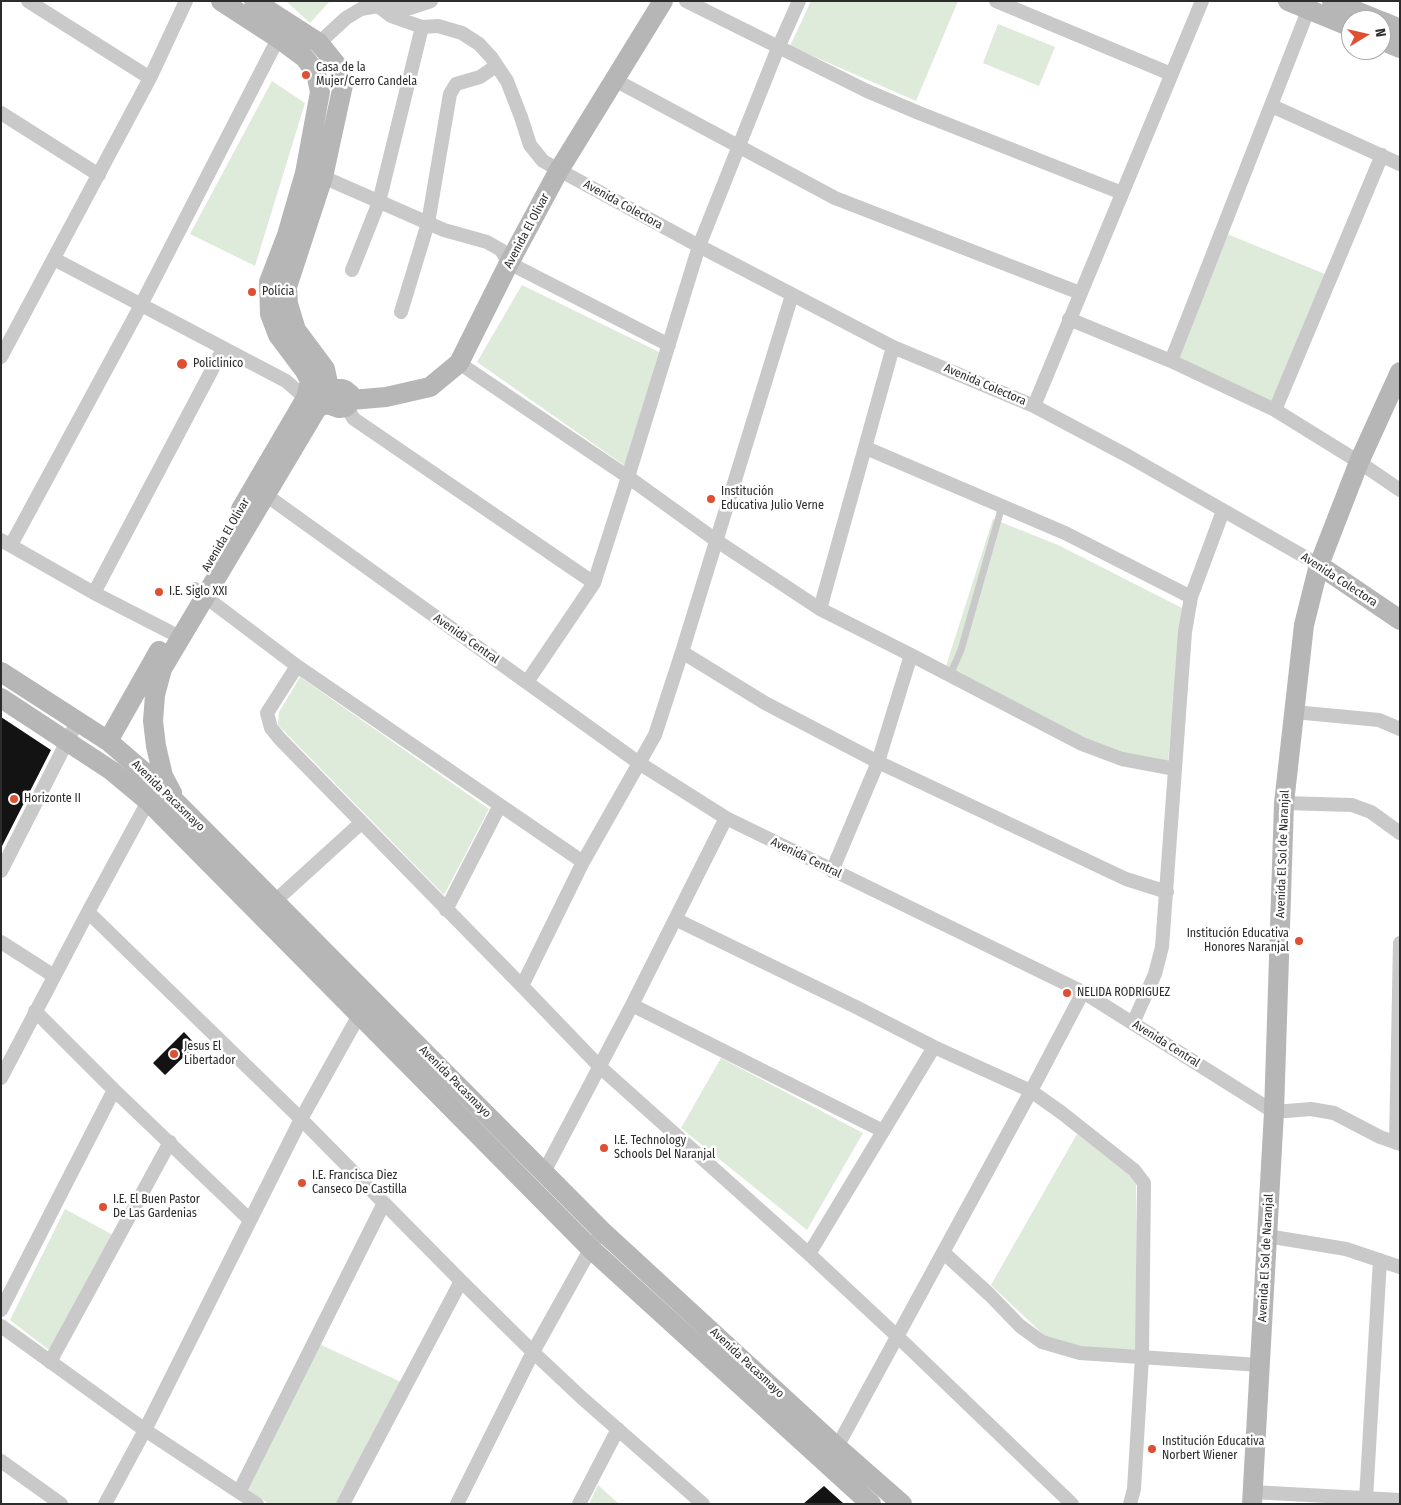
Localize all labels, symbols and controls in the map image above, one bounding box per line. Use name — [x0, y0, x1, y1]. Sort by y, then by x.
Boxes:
north arrow — [1341, 10, 1391, 60]
text: N — [1371, 27, 1389, 38]
place label: Casa de la Mujer/Cerro Candela — [316, 61, 417, 89]
marker: Casa de la Mujer/Cerro Candela — [300, 69, 312, 81]
street label: Avenida Colectora — [581, 177, 665, 233]
street label: Avenida El Olivar — [501, 191, 553, 271]
place label: Policia — [262, 285, 294, 299]
marker: Policia — [246, 286, 258, 298]
marker: Policlinico — [175, 357, 189, 371]
place label: Policlinico — [193, 357, 243, 371]
street label: Avenida Colectora — [942, 361, 1028, 409]
place label: Institución Educativa Julio Verne — [721, 485, 824, 513]
marker: Institución Educativa Julio Verne — [705, 493, 717, 505]
street label: Avenida El Olivar — [199, 496, 253, 574]
street label: Avenida Colectora — [1298, 550, 1380, 610]
place label: I.E. Siglo XXI — [169, 585, 227, 599]
marker: I.E. Siglo XXI — [153, 586, 165, 598]
street label: Avenida Central — [430, 611, 502, 667]
street label: Avenida Pacasmayo — [128, 757, 208, 835]
street label: Avenida El Sol de Naranjal — [1274, 790, 1292, 918]
place label: Horizonte II — [24, 792, 81, 806]
marker: Horizonte II — [8, 793, 20, 805]
street label: Avenida Central — [768, 835, 844, 881]
place label: Institución Educativa Honores Naranjal — [1187, 927, 1289, 955]
marker: Institución Educativa Honores Naranjal — [1293, 935, 1305, 947]
place label: NELIDA RODRIGUEZ — [1077, 986, 1170, 1000]
marker: NELIDA RODRIGUEZ — [1061, 987, 1073, 999]
street label: Avenida Central — [1130, 1018, 1202, 1070]
place label: Jesus El Libertador — [184, 1040, 235, 1068]
street label: Avenida Pacasmayo — [416, 1043, 494, 1121]
marker: Jesus El Libertador — [168, 1048, 180, 1060]
place label: I.E. Technology Schools Del Naranjal — [614, 1134, 715, 1162]
marker: I.E. Technology Schools Del Naranjal — [598, 1142, 610, 1154]
place label: I.E. Francisca Diez Canseco De Castilla — [312, 1169, 407, 1197]
marker: I.E. Francisca Diez Canseco De Castilla — [296, 1177, 308, 1189]
place label: I.E. El Buen Pastor De Las Gardenias — [113, 1193, 200, 1221]
street label: Avenida El Sol de Naranjal — [1255, 1194, 1277, 1322]
marker: I.E. El Buen Pastor De Las Gardenias — [97, 1201, 109, 1213]
street label: Avenida Pacasmayo — [707, 1325, 787, 1401]
place label: Institución Educativa Norbert Wiener — [1162, 1435, 1264, 1463]
marker: Institución Educativa Norbert Wiener — [1146, 1443, 1158, 1455]

